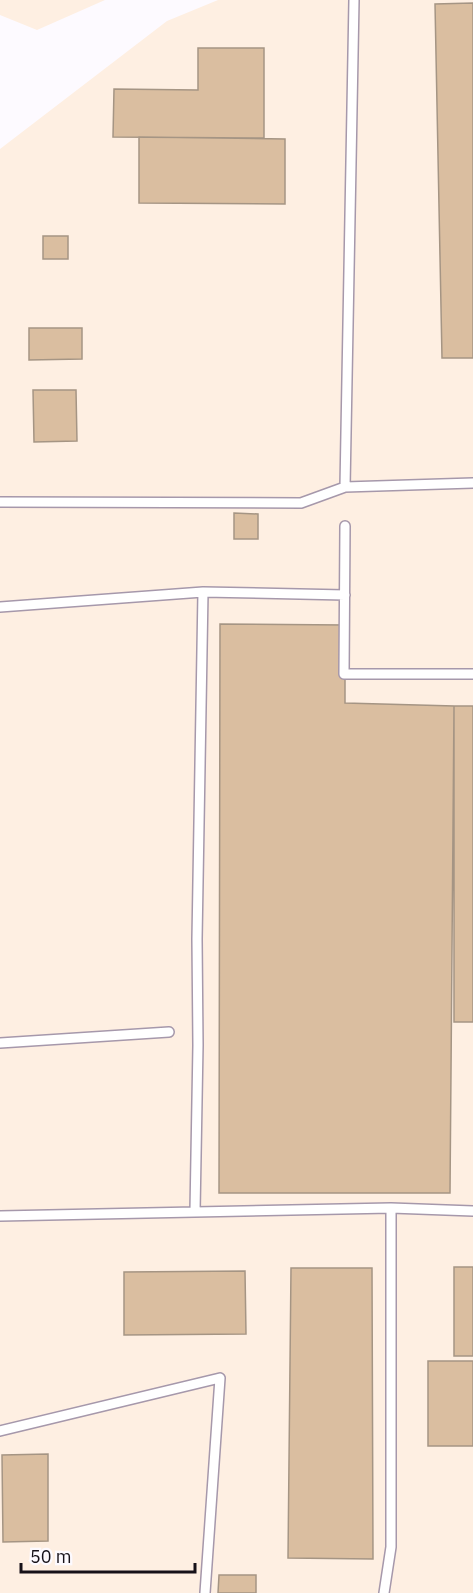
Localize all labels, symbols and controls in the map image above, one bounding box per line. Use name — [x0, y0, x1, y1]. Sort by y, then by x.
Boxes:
scale bar — [21, 1536, 195, 1574]
text: 50 m — [30, 1545, 72, 1568]

